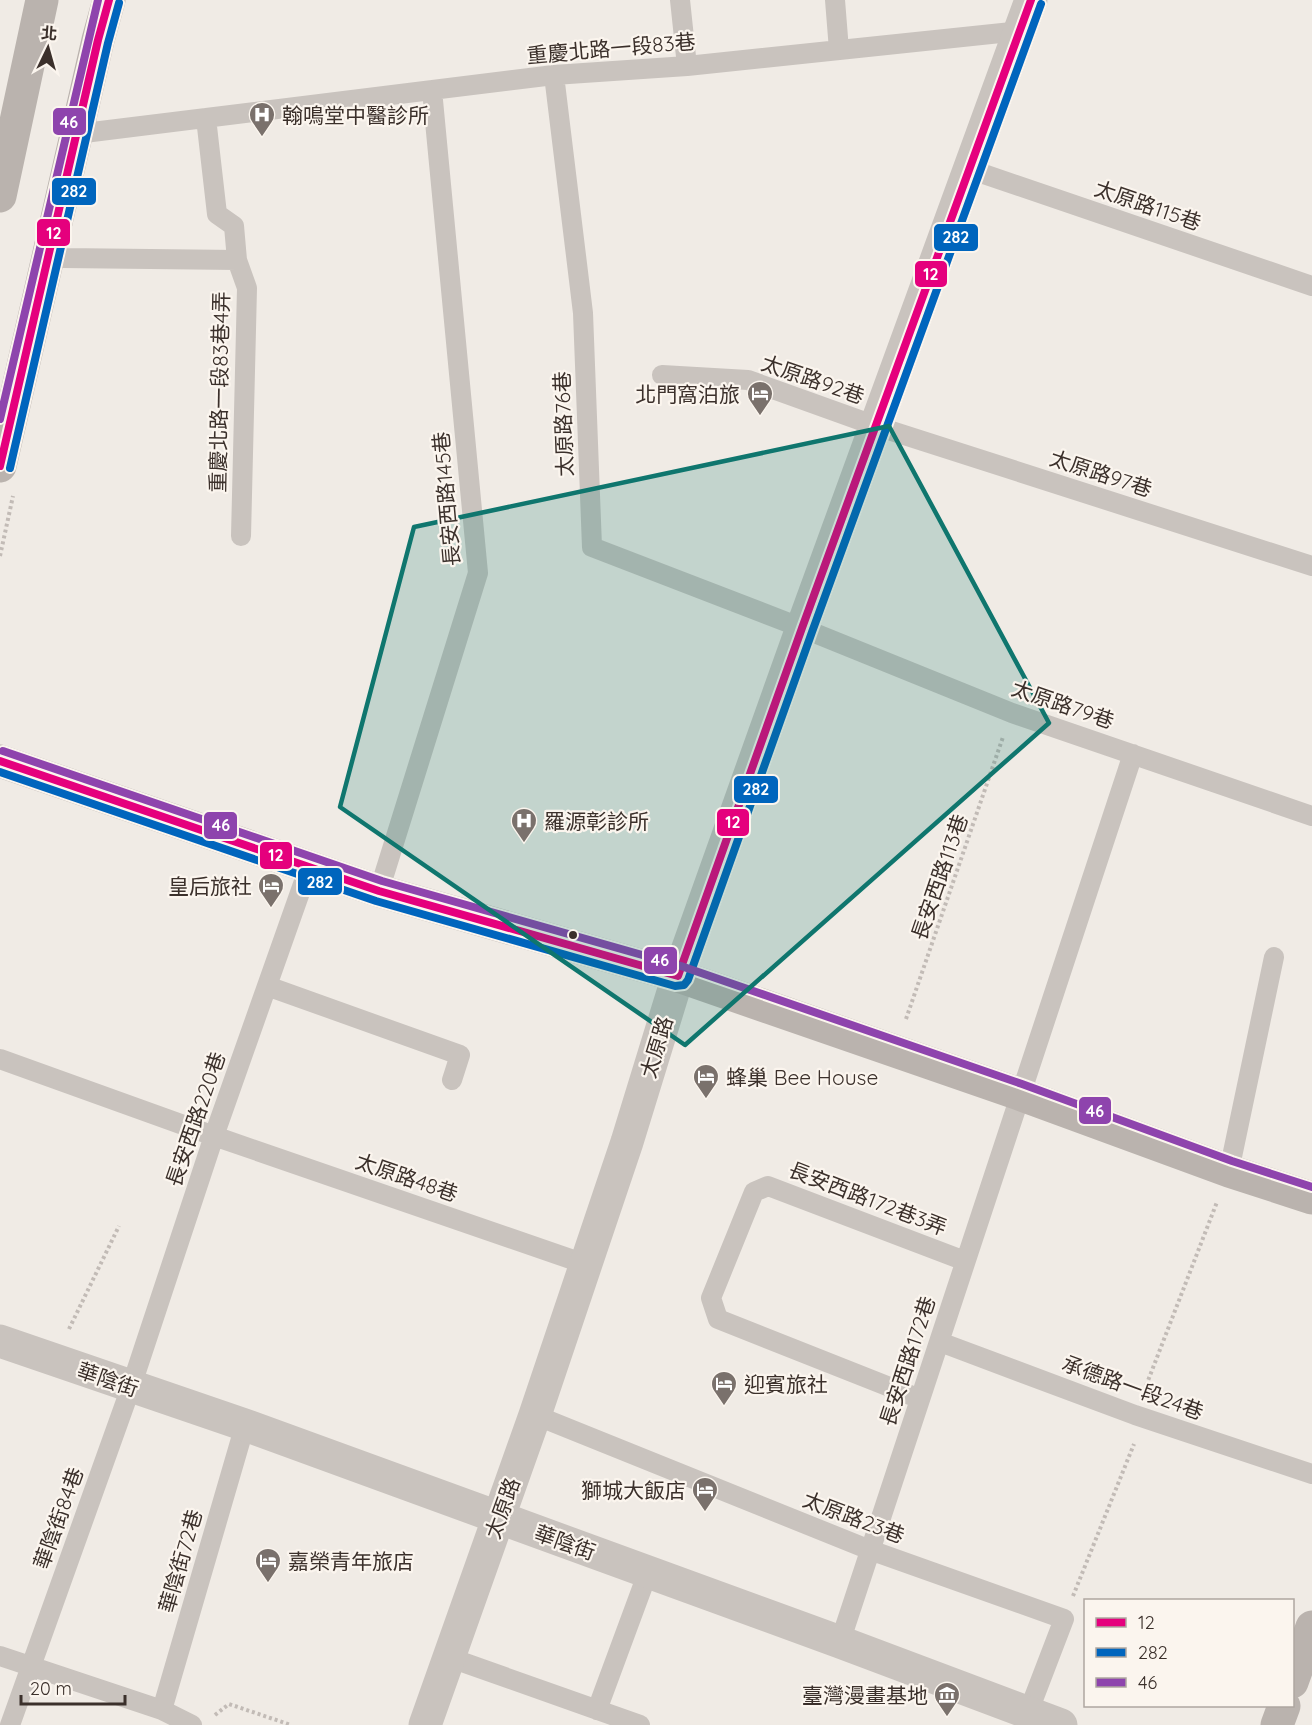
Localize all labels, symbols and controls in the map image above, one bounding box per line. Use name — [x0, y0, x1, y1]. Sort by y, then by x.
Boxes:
north arrow — [18, 18, 78, 78]
text: 北 — [40, 22, 58, 44]
street label: 重慶北路一段83巷 — [526, 28, 696, 68]
hospital icon: 翰鳴堂中醫診所 — [247, 100, 277, 138]
place label: 翰鳴堂中醫診所 — [282, 102, 429, 128]
line badge: 46 — [52, 107, 87, 136]
text: 46 — [60, 112, 78, 132]
street label: 太原路115巷 — [1091, 175, 1205, 235]
line badge: 282 — [51, 177, 97, 206]
text: 282 — [61, 181, 87, 201]
line badge: 12 — [36, 218, 71, 247]
text: 12 — [46, 223, 62, 243]
line badge: 282 — [933, 223, 979, 252]
text: 282 — [943, 227, 969, 247]
line badge: 12 — [914, 260, 948, 288]
text: 12 — [923, 264, 939, 284]
street label: 重慶北路一段83巷4弄 — [204, 291, 234, 493]
street label: 太原路92巷 — [758, 349, 868, 409]
street label: 太原路76巷 — [548, 371, 578, 477]
hotel icon: 北門窩泊旅 — [745, 379, 775, 417]
place label: 北門窩泊旅 — [635, 381, 740, 407]
street label: 長安西路145巷 — [427, 431, 465, 567]
street label: 太原路97巷 — [1047, 444, 1155, 502]
street label: 太原路79巷 — [1008, 674, 1118, 734]
line badge: 282 — [733, 775, 779, 804]
text: 282 — [743, 779, 769, 799]
hospital icon: 羅源彰診所 — [509, 806, 539, 844]
place label: 羅源彰診所 — [544, 808, 649, 834]
line badge: 12 — [716, 808, 750, 837]
line badge: 46 — [203, 811, 238, 840]
street label: 長安西路113巷 — [905, 811, 973, 943]
text: 12 — [725, 812, 741, 832]
text: 46 — [212, 815, 230, 835]
line badge: 12 — [259, 841, 293, 870]
text: 12 — [268, 845, 284, 865]
line badge: 282 — [297, 867, 343, 896]
hotel icon: 皇后旅社 — [256, 871, 286, 909]
text: 282 — [307, 872, 333, 892]
place label: 皇后旅社 — [168, 873, 252, 899]
unlabelled marker — [567, 929, 579, 941]
line badge: 46 — [643, 946, 678, 975]
text: 46 — [651, 950, 669, 970]
street label: 太原路 — [634, 1013, 678, 1081]
street label: 長安西路220巷 — [160, 1048, 230, 1190]
hotel icon: 蜂巢 Bee House — [691, 1062, 721, 1100]
place label: 蜂巢 Bee House — [726, 1064, 878, 1090]
line badge: 46 — [1078, 1096, 1112, 1125]
text: 46 — [1086, 1101, 1104, 1121]
street label: 太原路48巷 — [352, 1147, 462, 1207]
street label: 長安西路172巷3弄 — [785, 1156, 951, 1240]
street label: 長安西路172巷 — [874, 1293, 940, 1429]
street label: 承德路一段24巷 — [1059, 1349, 1207, 1425]
street label: 華陰街 — [74, 1356, 142, 1402]
hotel icon: 迎賓旅社 — [709, 1369, 739, 1407]
place label: 迎賓旅社 — [744, 1371, 828, 1397]
street label: 華陰街84巷 — [28, 1464, 88, 1572]
street label: 太原路 — [479, 1474, 525, 1542]
hotel icon: 獅城大飯店 — [690, 1475, 720, 1513]
place label: 獅城大飯店 — [581, 1477, 686, 1503]
street label: 太原路23巷 — [800, 1486, 908, 1548]
street label: 華陰街72巷 — [153, 1506, 207, 1616]
street label: 華陰街 — [531, 1519, 599, 1565]
hotel icon: 嘉榮青年旅店 — [253, 1546, 283, 1584]
place label: 嘉榮青年旅店 — [288, 1548, 414, 1574]
legend — [1084, 1599, 1294, 1707]
text: 12 — [1138, 1611, 1155, 1634]
text: 282 — [1138, 1641, 1168, 1664]
scale bar — [21, 1668, 124, 1706]
text: 46 — [1138, 1671, 1157, 1694]
text: 20 m — [30, 1677, 72, 1700]
museum icon: 臺灣漫畫基地 — [932, 1680, 962, 1718]
place label: 臺灣漫畫基地 — [802, 1682, 928, 1708]

